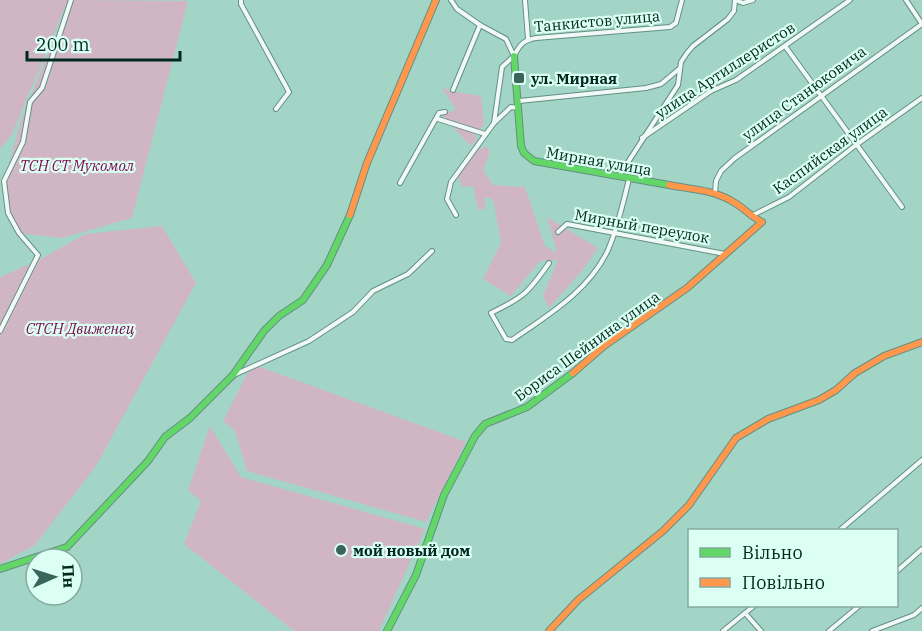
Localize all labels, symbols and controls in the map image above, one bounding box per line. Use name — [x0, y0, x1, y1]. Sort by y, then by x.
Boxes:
street label: Танкистов улица — [533, 6, 661, 36]
street label: улица Артиллеристов — [652, 18, 798, 122]
scale bar — [27, 24, 180, 62]
text: 200 m — [36, 33, 90, 56]
street label: улица Станюковича — [738, 42, 870, 144]
place label: ул. Мирная — [530, 69, 617, 88]
marker: ул. Мирная — [512, 71, 526, 85]
street label: Каспийская улица — [769, 102, 891, 198]
street label: Мирная улица — [545, 142, 653, 180]
park label: ТСН СТ Мукомол — [20, 156, 135, 175]
street label: Мирный переулок — [573, 205, 711, 247]
street label: Бориса Шейнина улица — [511, 287, 663, 405]
park label: СТСН Движенец — [26, 319, 135, 338]
legend — [688, 529, 898, 607]
place label: мой новый дом — [353, 541, 470, 560]
text: Вільно — [742, 541, 803, 564]
marker: мой новый дом — [334, 543, 348, 557]
north arrow — [24, 547, 84, 607]
text: Пн — [58, 564, 80, 589]
text: Повільно — [742, 571, 825, 594]

